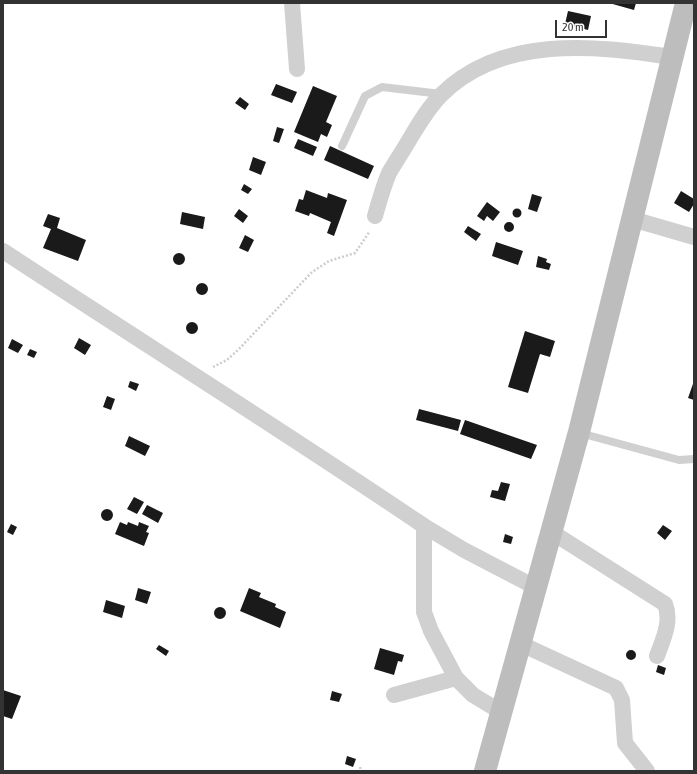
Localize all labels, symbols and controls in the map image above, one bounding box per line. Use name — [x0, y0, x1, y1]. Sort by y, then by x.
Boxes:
scale bar — [557, 12, 609, 38]
text: 20 m — [562, 20, 584, 34]

